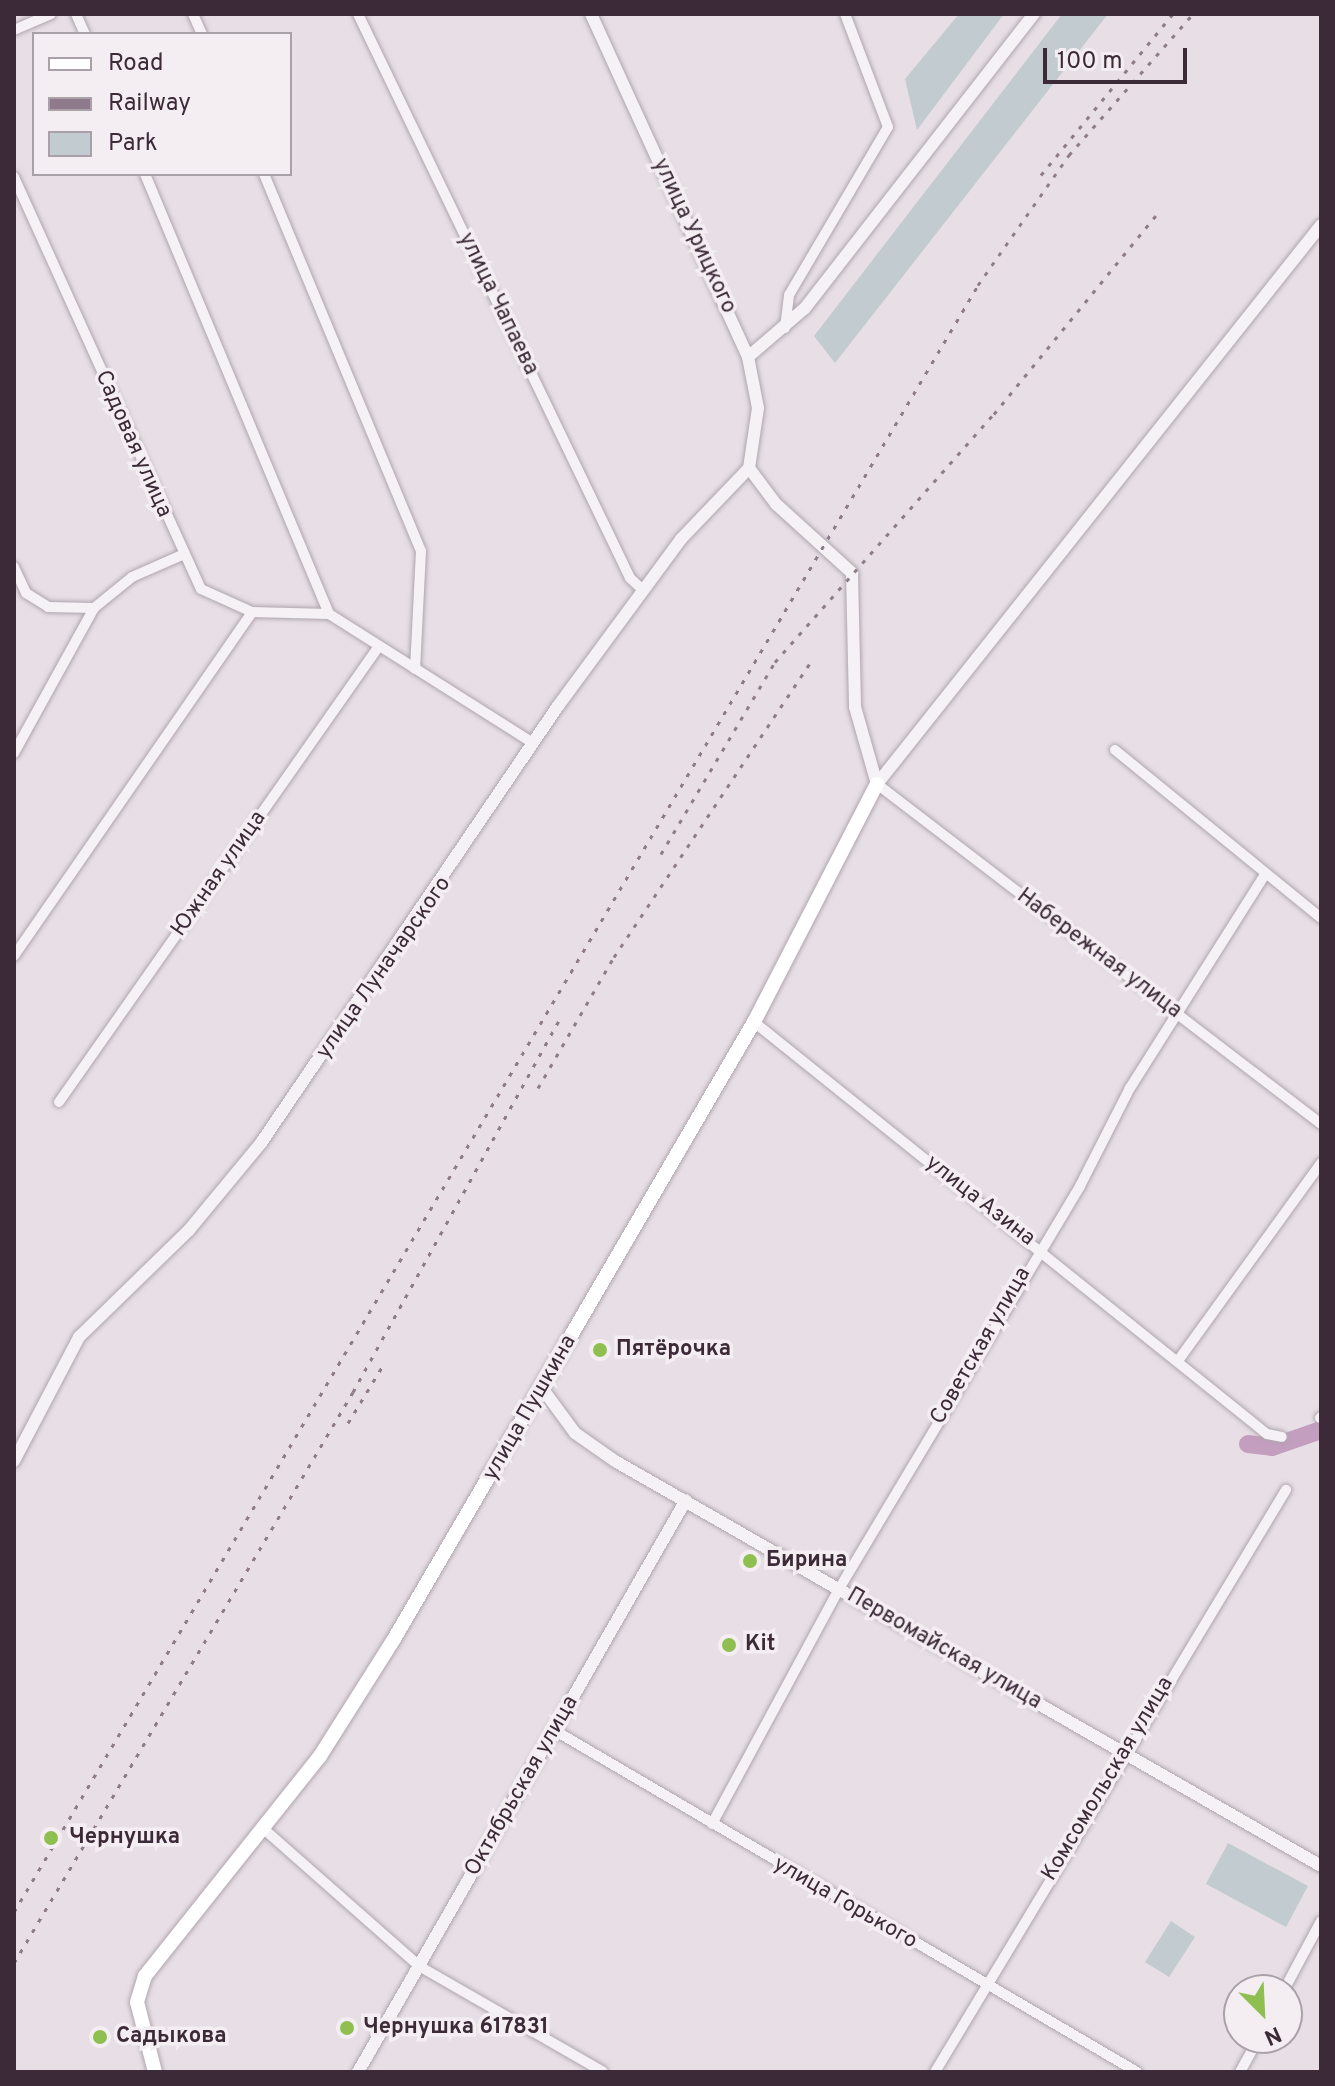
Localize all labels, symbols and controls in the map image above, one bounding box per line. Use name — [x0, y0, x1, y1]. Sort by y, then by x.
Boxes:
legend — [32, 32, 292, 176]
scale bar — [1047, 32, 1191, 82]
text: 100 m — [1057, 47, 1123, 77]
text: Road — [108, 49, 164, 79]
text: Railway — [108, 89, 191, 119]
text: Park — [108, 129, 158, 159]
street label: улица Урицкого — [647, 154, 741, 318]
street label: улица Чапаева — [452, 228, 544, 380]
street label: Садовая улица — [89, 366, 177, 522]
street label: Южная улица — [166, 806, 272, 942]
street label: улица Луначарского — [311, 872, 457, 1064]
street label: Набережная улица — [1011, 883, 1187, 1025]
street label: улица Азина — [919, 1150, 1041, 1252]
street label: Советская улица — [925, 1263, 1037, 1429]
street label: улица Пушкина — [478, 1330, 582, 1486]
place label: Пятёрочка — [616, 1337, 731, 1363]
marker: Пятёрочка — [591, 1341, 609, 1359]
place label: Бирина — [766, 1548, 847, 1574]
marker: Бирина — [741, 1552, 759, 1570]
street label: Первомайская улица — [842, 1583, 1046, 1715]
place label: Kit — [745, 1632, 775, 1658]
marker: Kit — [720, 1636, 738, 1654]
street label: Комсомольская улица — [1037, 1672, 1179, 1886]
street label: Октябрьская улица — [460, 1691, 584, 1881]
place label: Чернушка — [69, 1825, 180, 1851]
marker: Чернушка — [40, 1827, 62, 1849]
street label: улица Горького — [768, 1851, 922, 1955]
north arrow — [1223, 1974, 1303, 2054]
place label: Чернушка 617831 — [363, 2015, 549, 2041]
marker: Чернушка 617831 — [338, 2019, 356, 2037]
text: N — [1259, 2019, 1285, 2050]
place label: Садыкова — [116, 2024, 227, 2050]
marker: Садыкова — [91, 2028, 109, 2046]

